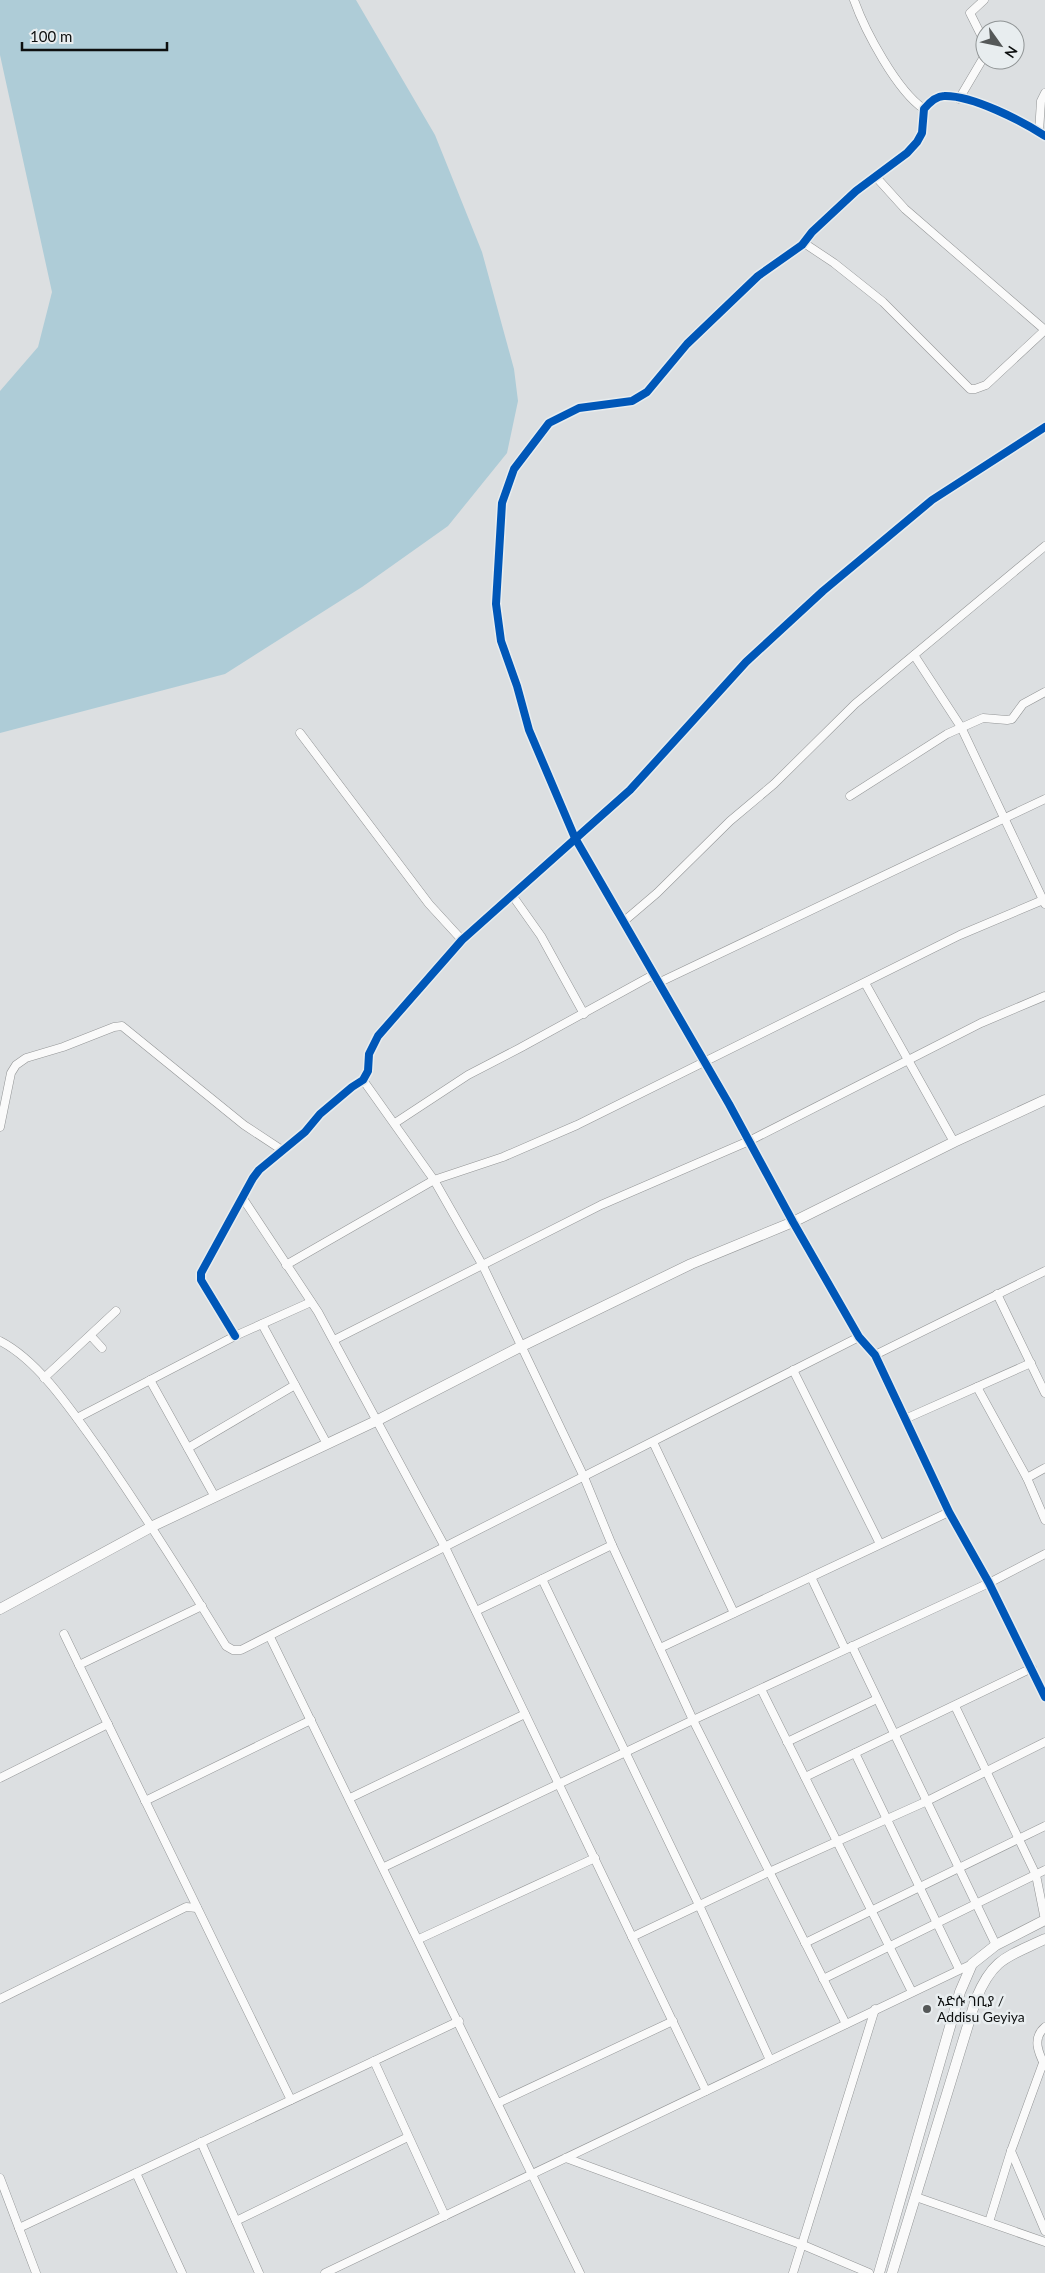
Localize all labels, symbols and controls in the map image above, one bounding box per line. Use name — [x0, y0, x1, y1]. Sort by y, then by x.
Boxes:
scale bar — [22, 20, 168, 52]
north arrow — [975, 20, 1025, 70]
text: 100 m — [30, 27, 72, 45]
text: N — [1001, 43, 1021, 62]
place label: አድሱ ገቢያ / Addisu Geyiya — [937, 1992, 1025, 2025]
marker: አድሱ ገቢያ / Addisu Geyiya — [921, 2003, 933, 2015]

